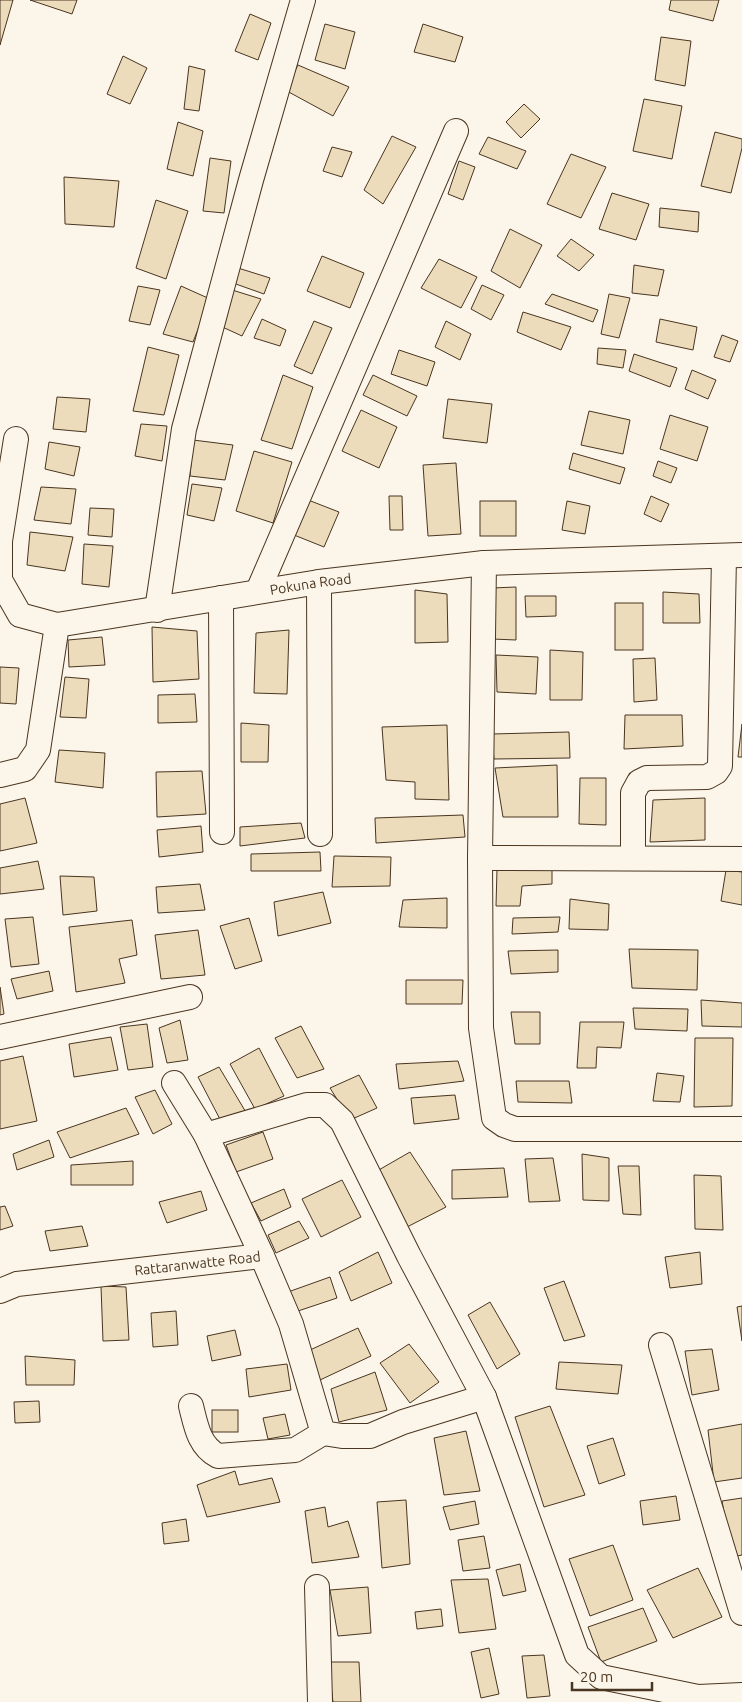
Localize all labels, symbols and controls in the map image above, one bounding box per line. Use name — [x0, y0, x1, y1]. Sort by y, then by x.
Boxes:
street label: Pokuna Road — [269, 570, 352, 598]
street label: Rattaranwatte Road — [133, 1248, 261, 1279]
scale bar — [572, 1660, 652, 1692]
text: 20 m — [580, 1668, 613, 1685]

